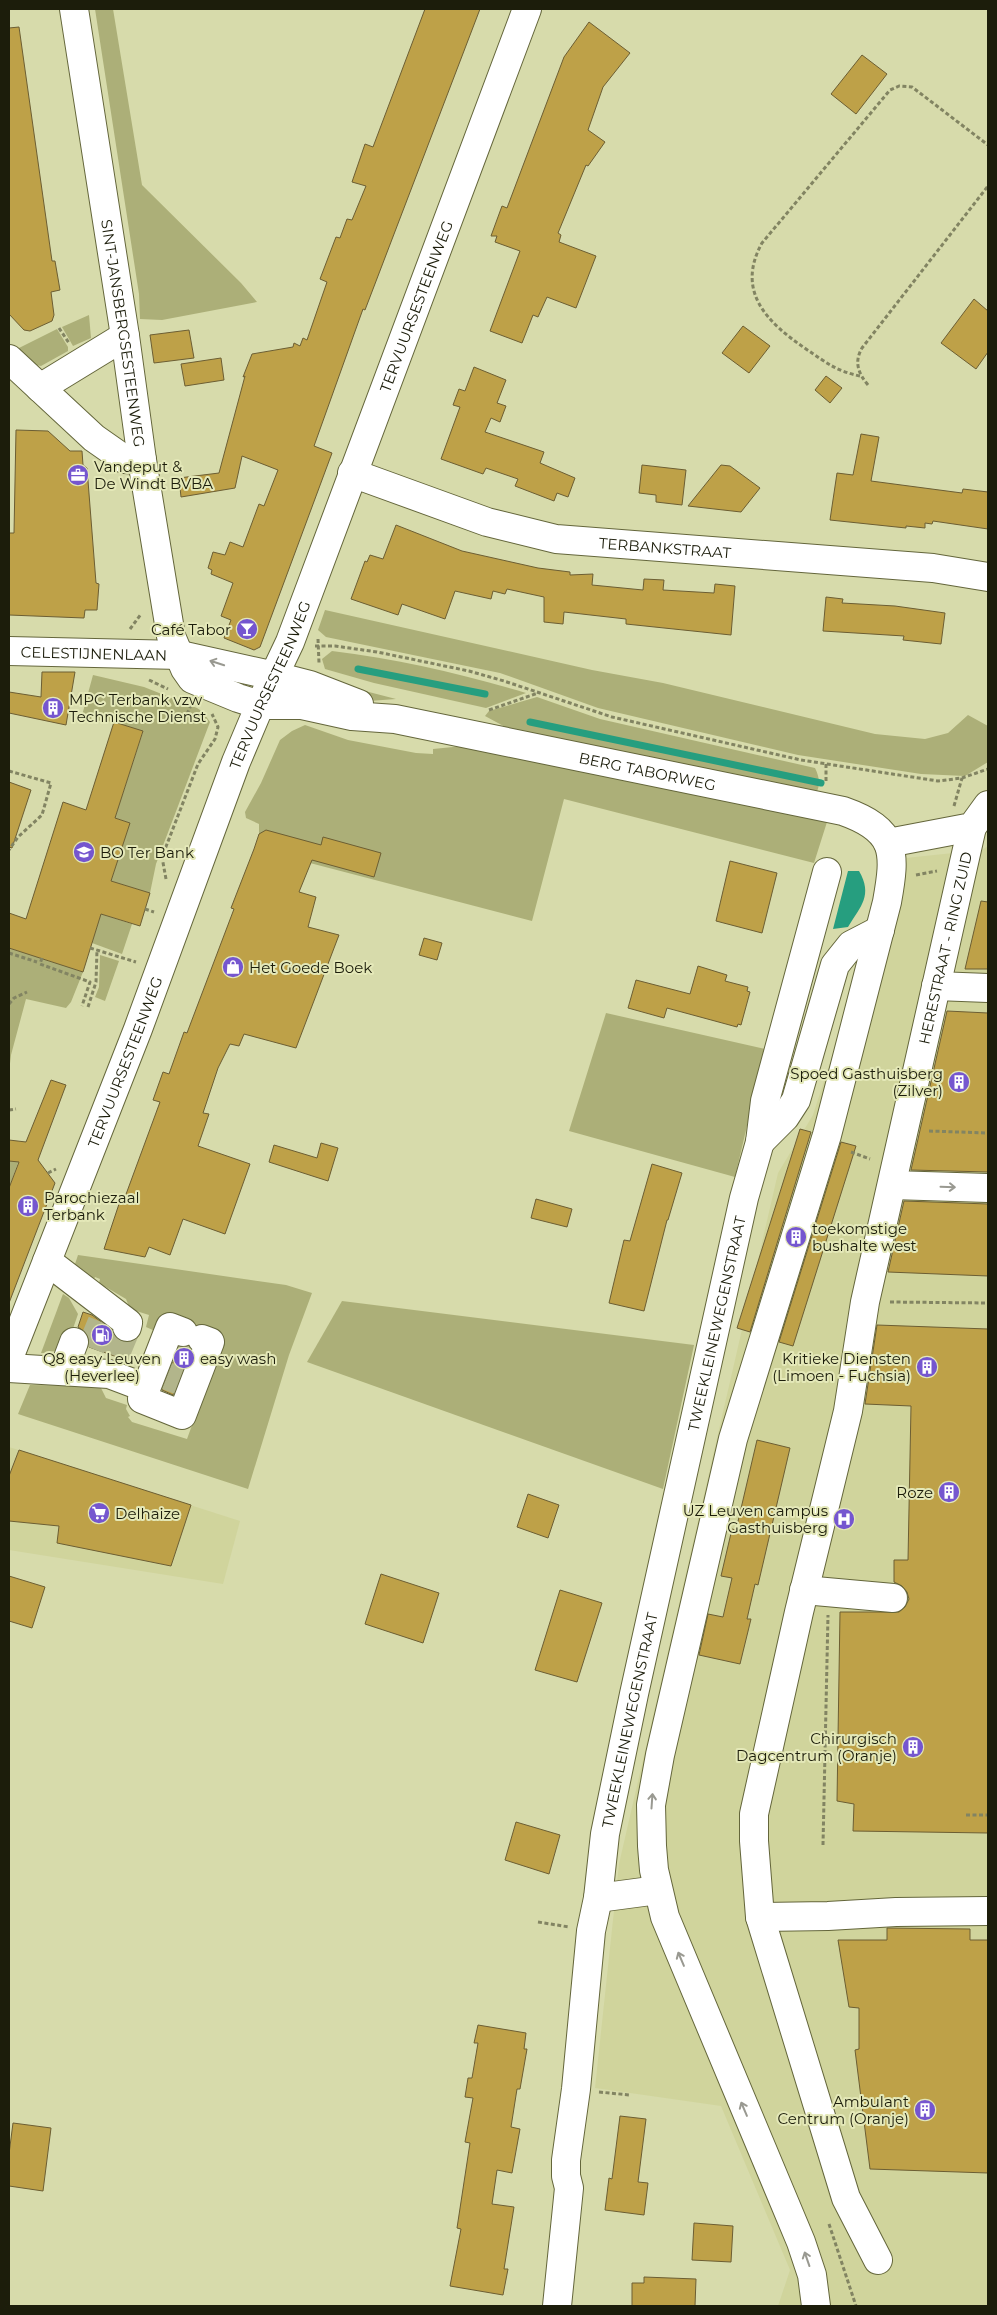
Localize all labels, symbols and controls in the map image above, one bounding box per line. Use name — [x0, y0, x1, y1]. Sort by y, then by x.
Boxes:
street label: SINT-JANSBERGSESTEENWEG — [97, 218, 150, 448]
street label: TERVUURSESTEENWEG — [375, 218, 456, 395]
place label: Vandeput & De Windt BVBA — [94, 457, 213, 493]
office icon: Vandeput & De Windt BVBA — [66, 463, 90, 487]
street label: TERBANKSTRAAT — [598, 533, 732, 562]
street label: TERVUURSESTEENWEG — [225, 598, 314, 772]
bar icon: Café Tabor — [235, 617, 259, 641]
place label: Café Tabor — [151, 620, 231, 639]
street label: CELESTIJNENLAAN — [21, 642, 167, 664]
one-way arrow — [209, 658, 225, 668]
place label: MPC Terbank vzw Technische Dienst — [69, 690, 206, 726]
building icon: MPC Terbank vzw Technische Dienst — [41, 696, 65, 720]
street label: BERG TABORWEG — [577, 748, 718, 794]
school or university icon: BO Ter Bank — [72, 840, 96, 864]
place label: BO Ter Bank — [100, 843, 194, 862]
street label: HERESTRAAT - RING ZUID — [914, 850, 976, 1046]
shop icon: Het Goede Boek — [221, 955, 245, 979]
place label: Het Goede Boek — [249, 958, 372, 977]
street label: TERVUURSESTEENWEG — [83, 974, 166, 1150]
place label: Spoed Gasthuisberg (Zilver) — [790, 1064, 943, 1100]
building icon: Spoed Gasthuisberg (Zilver) — [947, 1070, 971, 1094]
one-way arrow — [939, 1182, 955, 1192]
place label: Parochiezaal Terbank — [44, 1188, 140, 1224]
building icon: Parochiezaal Terbank — [16, 1194, 40, 1218]
street label: TWEEKLEINEWEGENSTRAAT — [683, 1214, 749, 1433]
place label: toekomstige bushalte west — [812, 1219, 917, 1255]
building icon: toekomstige bushalte west — [784, 1225, 808, 1249]
fuel station icon: Q8 easy Leuven (Heverlee) — [90, 1323, 114, 1347]
building icon: easy wash — [172, 1346, 196, 1370]
place label: Q8 easy Leuven (Heverlee) — [43, 1349, 161, 1385]
place label: easy wash — [200, 1349, 276, 1368]
place label: Kritieke Diensten (Limoen - Fuchsia) — [772, 1349, 911, 1385]
building icon: Kritieke Diensten (Limoen - Fuchsia) — [915, 1355, 939, 1379]
building icon: Roze — [937, 1480, 961, 1504]
place label: Roze — [896, 1483, 933, 1502]
supermarket icon: Delhaize — [87, 1501, 111, 1525]
place label: UZ Leuven campus Gasthuisberg — [683, 1501, 828, 1537]
place label: Delhaize — [115, 1504, 180, 1523]
hospital icon: UZ Leuven campus Gasthuisberg — [832, 1507, 856, 1531]
street label: TWEEKLEINEWEGENSTRAAT — [597, 1610, 661, 1830]
place label: Chirurgisch Dagcentrum (Oranje) — [736, 1729, 897, 1765]
building icon: Chirurgisch Dagcentrum (Oranje) — [901, 1735, 925, 1759]
one-way arrow — [647, 1793, 657, 1809]
one-way arrow — [676, 1952, 686, 1967]
place label: Ambulant Centrum (Oranje) — [777, 2092, 909, 2128]
building icon: Ambulant Centrum (Oranje) — [913, 2098, 937, 2122]
one-way arrow — [739, 2101, 748, 2116]
one-way arrow — [801, 2251, 811, 2267]

